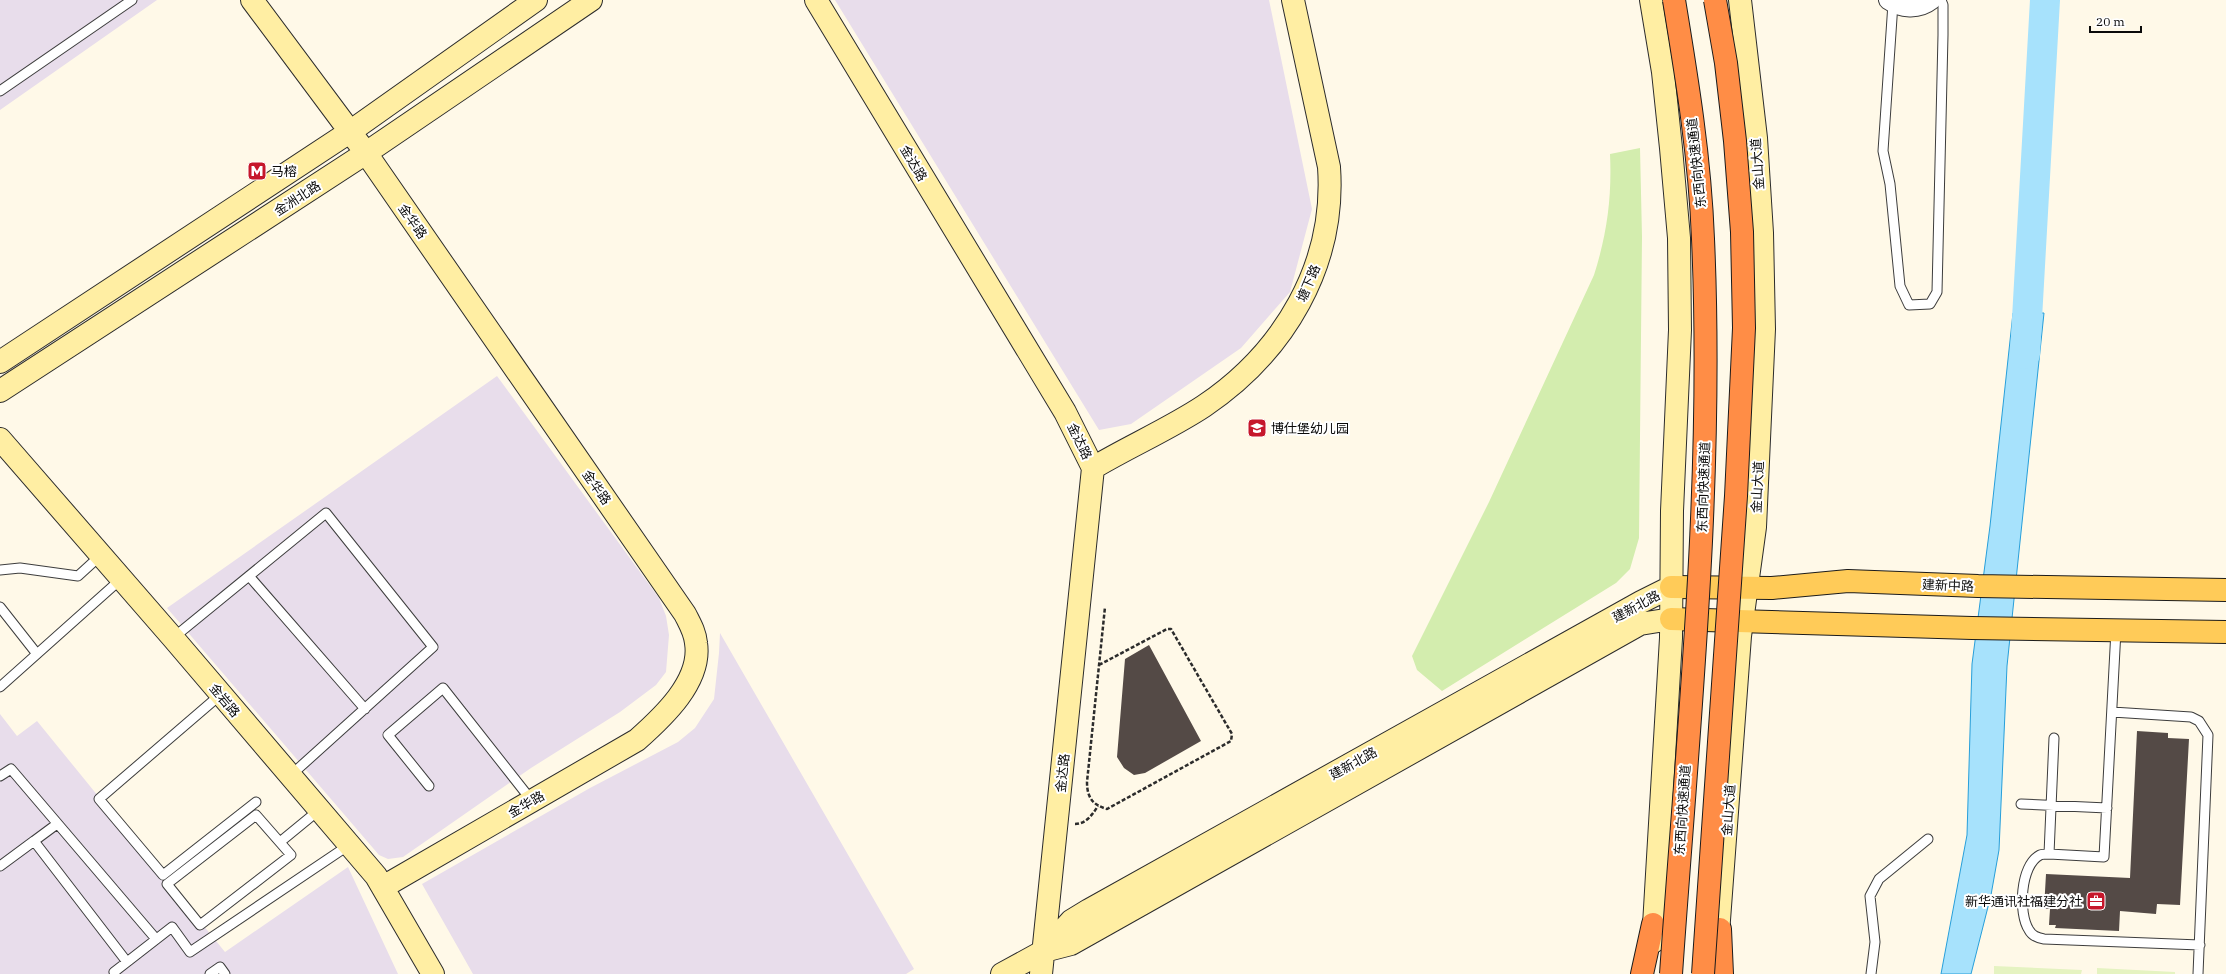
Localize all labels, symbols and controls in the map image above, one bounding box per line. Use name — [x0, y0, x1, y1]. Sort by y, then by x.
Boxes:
scale bar — [2090, 8, 2141, 34]
text: 20 m — [2096, 14, 2125, 29]
street label: 东西向快速通道 — [1683, 117, 1710, 209]
street label: 金山大道 — [1747, 137, 1768, 191]
street label: 金达路 — [896, 142, 931, 184]
metro station icon: 马榕 — [246, 160, 268, 182]
place label: 马榕 — [271, 163, 297, 180]
street label: 金洲北路 — [271, 177, 324, 220]
street label: 金华路 — [394, 200, 431, 242]
street label: 塘下路 — [1293, 262, 1324, 304]
school or university icon: 博仕堡幼儿园 — [1246, 417, 1268, 439]
street label: 金达路 — [1063, 420, 1096, 462]
place label: 博仕堡幼儿园 — [1271, 420, 1349, 437]
street label: 东西向快速通道 — [1693, 441, 1714, 533]
street label: 金山大道 — [1748, 461, 1767, 513]
street label: 金华路 — [578, 466, 615, 508]
street label: 建新中路 — [1922, 576, 1974, 595]
street label: 建新北路 — [1609, 587, 1663, 626]
street label: 金岩路 — [206, 680, 244, 721]
street label: 建新北路 — [1326, 743, 1380, 783]
street label: 金达路 — [1052, 753, 1073, 793]
street label: 东西向快速通道 — [1671, 764, 1694, 856]
street label: 金山大道 — [1718, 783, 1739, 837]
street label: 金华路 — [505, 787, 547, 822]
office icon: 新华通讯社福建分社 — [2085, 890, 2107, 912]
place label: 新华通讯社福建分社 — [1965, 893, 2082, 910]

